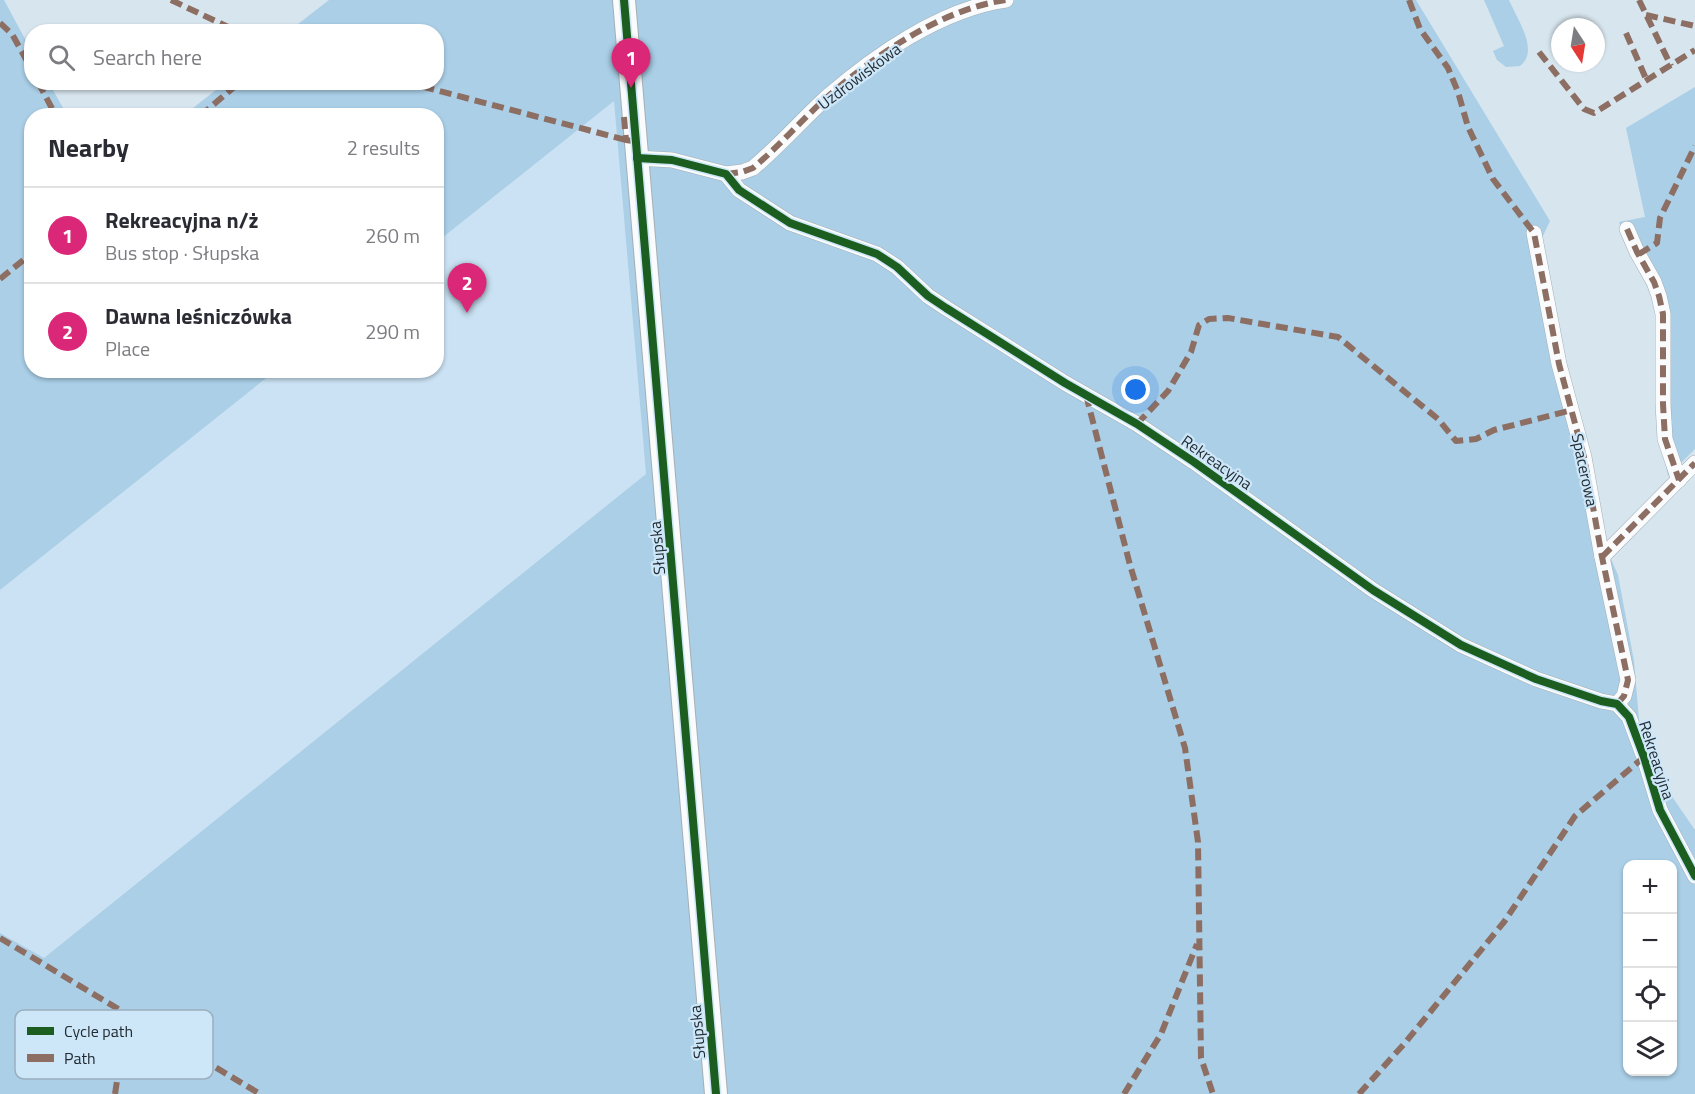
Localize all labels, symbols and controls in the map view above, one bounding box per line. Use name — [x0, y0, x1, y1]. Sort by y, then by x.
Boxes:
north arrow — [1551, 18, 1605, 72]
search box — [24, 24, 444, 90]
street label: Uzdrowiskowa — [812, 37, 906, 115]
pin: 1 — [612, 38, 650, 88]
text: Search here — [93, 40, 202, 74]
icon: search — [45, 41, 78, 74]
text: Nearby — [48, 128, 129, 167]
text: 2 results — [347, 132, 420, 163]
text: Rekreacyjna n/ż — [105, 203, 258, 237]
text: 1 — [62, 220, 73, 251]
text: 260 m — [365, 220, 420, 251]
text: Bus stop · Słupska — [105, 237, 259, 268]
pin: 2 — [448, 264, 486, 313]
text: Dawna leśniczówka — [105, 299, 292, 333]
text: 2 — [62, 316, 73, 347]
text: 290 m — [365, 316, 420, 347]
text: Place — [105, 333, 150, 364]
your location — [1121, 375, 1150, 404]
street label: Rekreacyjna — [1177, 429, 1257, 495]
street label: Spacerowa — [1566, 431, 1604, 509]
street label: Słupska — [643, 520, 671, 576]
street label: Rekreacyjna — [1633, 717, 1681, 803]
map controls — [1623, 860, 1677, 1076]
button: + — [1623, 860, 1677, 914]
button: − — [1623, 914, 1677, 968]
button: locate — [1623, 968, 1677, 1022]
street label: Słupska — [683, 1004, 711, 1060]
legend — [15, 1010, 213, 1079]
text: Cycle path — [64, 1019, 133, 1043]
button: layers — [1623, 1022, 1677, 1076]
text: Path — [64, 1046, 96, 1070]

